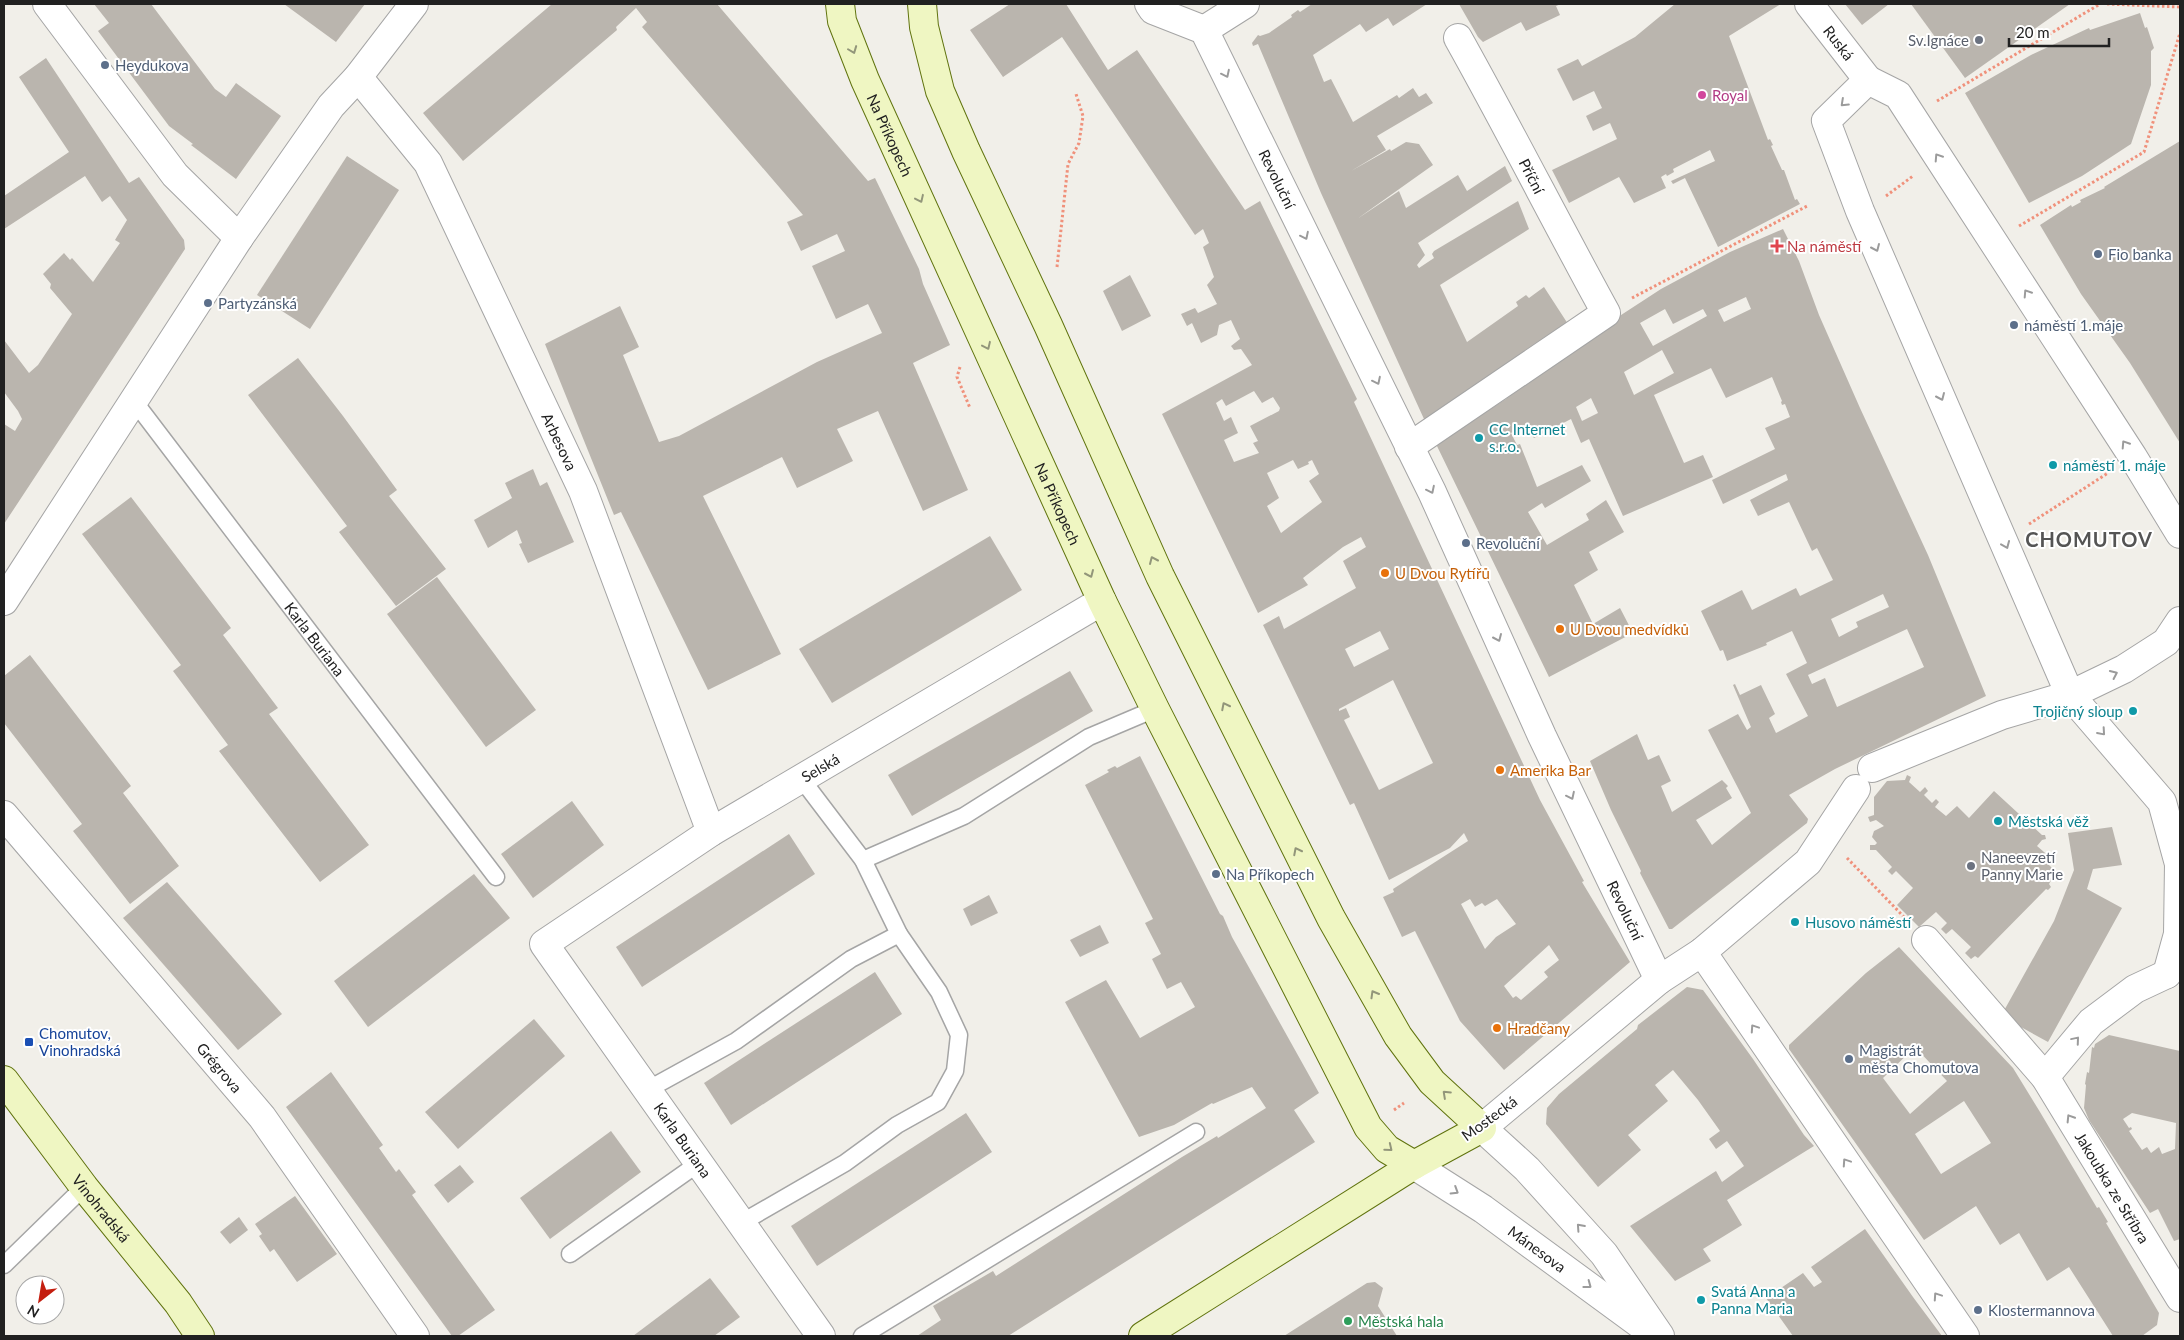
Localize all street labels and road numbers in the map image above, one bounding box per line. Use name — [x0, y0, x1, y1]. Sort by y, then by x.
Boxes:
street label: Ruská — [1820, 22, 1858, 64]
street label: Na Příkopech — [864, 91, 917, 179]
street label: Revoluční — [1255, 146, 1300, 213]
street label: Příční — [1516, 155, 1549, 198]
street label: Arbesova — [538, 410, 581, 473]
street label: Na Příkopech — [1031, 460, 1084, 548]
street label: Karla Buriana — [281, 599, 349, 679]
street label: Selská — [798, 749, 843, 786]
street label: Revoluční — [1604, 878, 1648, 944]
street label: Grégrova — [193, 1039, 246, 1096]
street label: Mostecká — [1458, 1092, 1520, 1144]
street label: Karla Buriana — [650, 1099, 716, 1181]
street label: Jakoubka ze Stříbra — [2072, 1129, 2153, 1246]
street label: Vinohradská — [69, 1171, 134, 1246]
street label: Mánesova — [1505, 1222, 1570, 1276]

